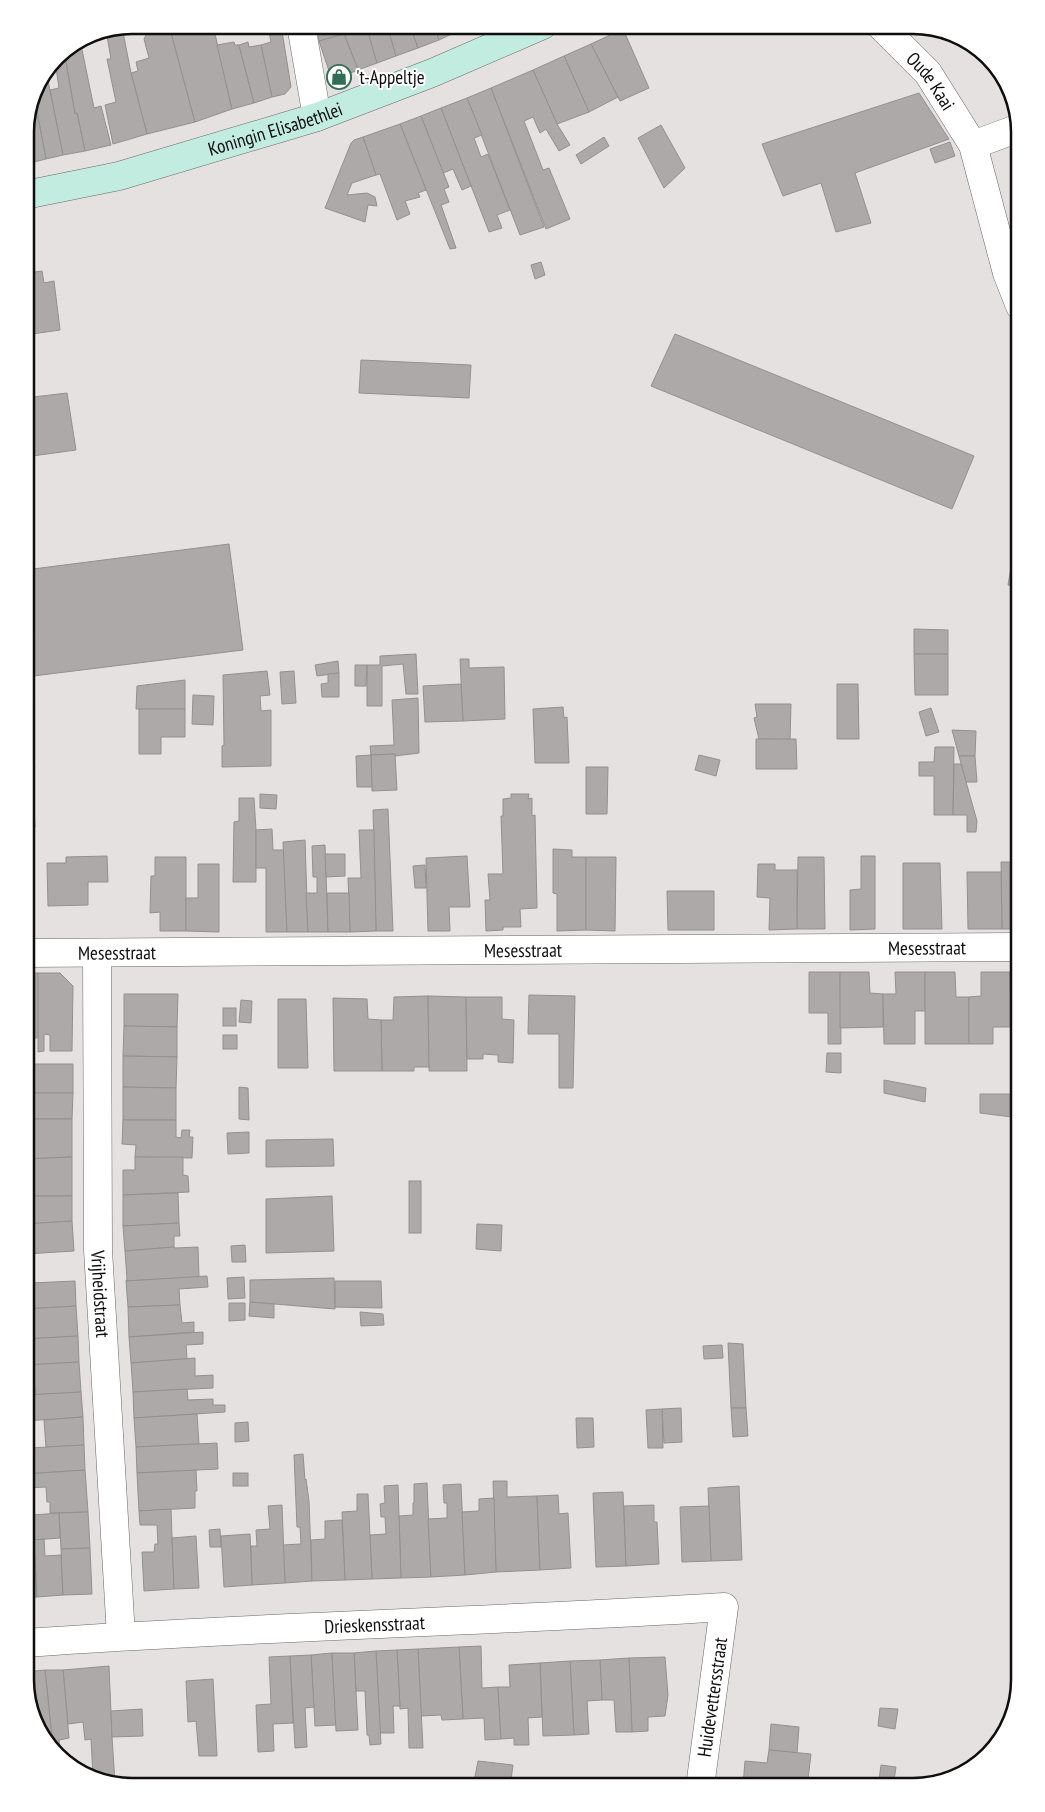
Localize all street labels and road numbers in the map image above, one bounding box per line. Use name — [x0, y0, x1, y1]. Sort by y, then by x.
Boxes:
street label: Oude Kaai — [902, 47, 960, 115]
street label: Koningin Elisabethlei — [205, 96, 346, 161]
street label: Mesesstraat — [888, 935, 967, 960]
street label: Mesesstraat — [484, 938, 563, 962]
street label: Mesesstraat — [78, 940, 157, 965]
street label: Vrijheidstraat — [86, 1249, 115, 1339]
street label: Drieskensstraat — [324, 1610, 426, 1638]
street label: Huidevettersstraat — [692, 1635, 732, 1758]

